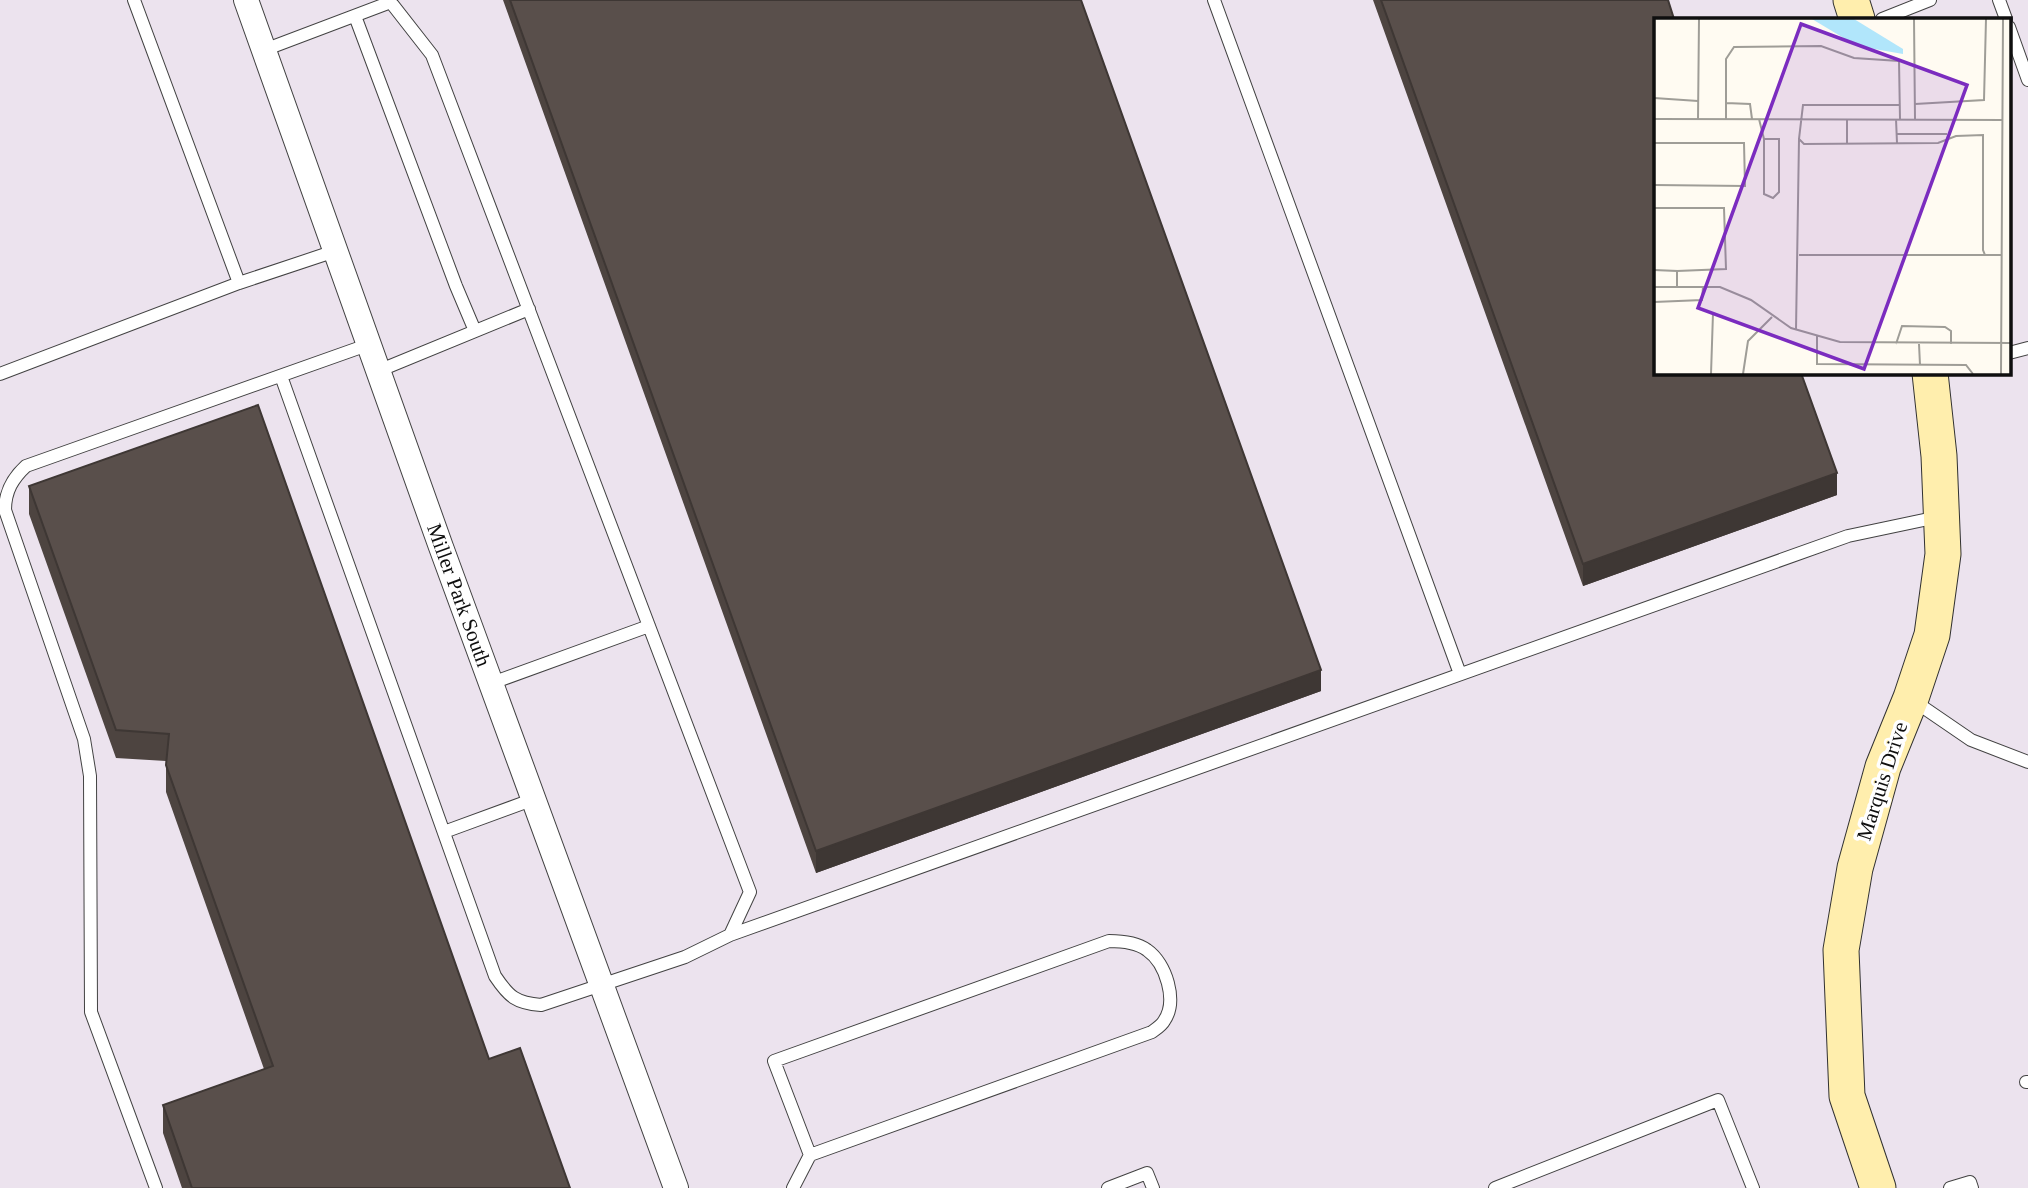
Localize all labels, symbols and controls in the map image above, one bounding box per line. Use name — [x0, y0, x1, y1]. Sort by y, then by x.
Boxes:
inset map — [1654, 18, 2010, 374]
street label: Miller Park South — [422, 520, 496, 670]
street label: Marquis Drive — [1852, 719, 1912, 843]

